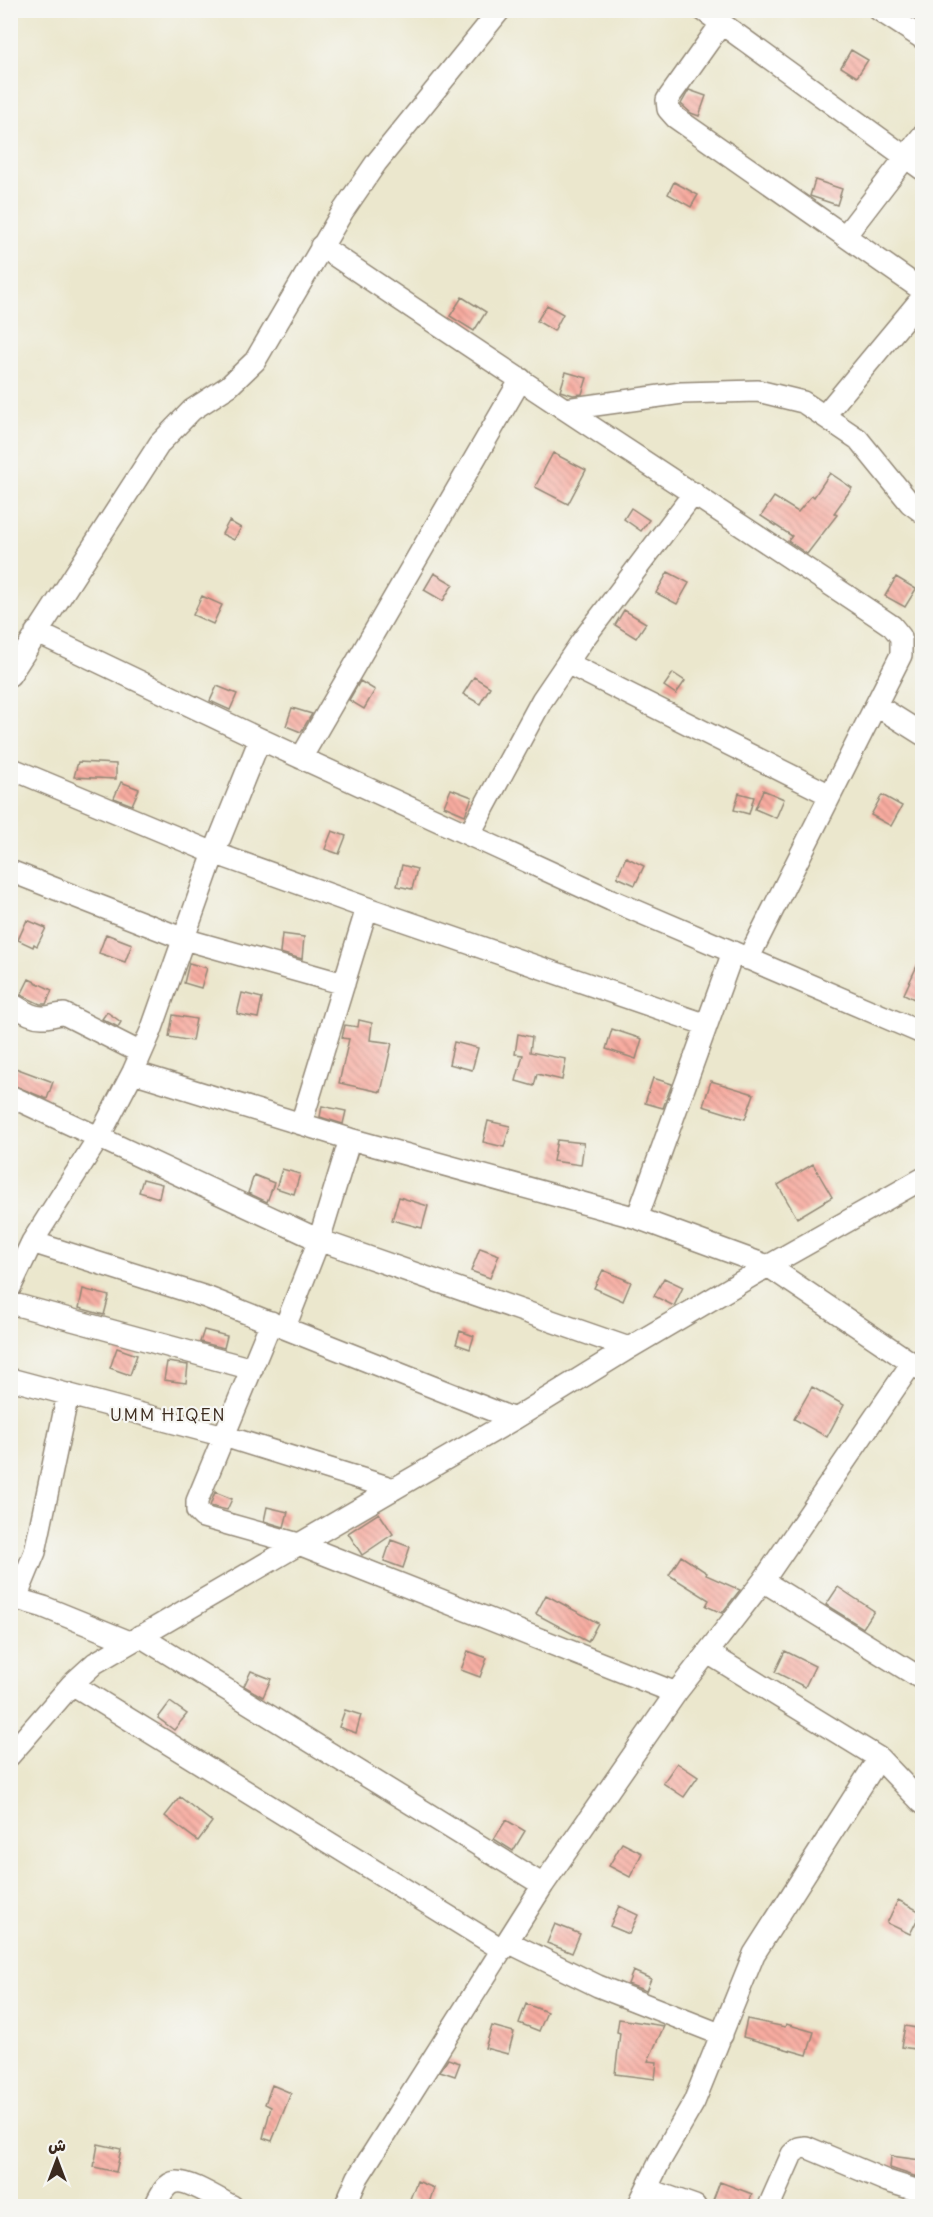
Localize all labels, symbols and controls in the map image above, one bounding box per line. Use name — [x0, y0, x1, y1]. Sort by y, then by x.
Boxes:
district label: UMM HIQEN — [110, 1403, 226, 1426]
north arrow — [27, 2130, 87, 2190]
text: ش — [48, 2135, 66, 2155]

